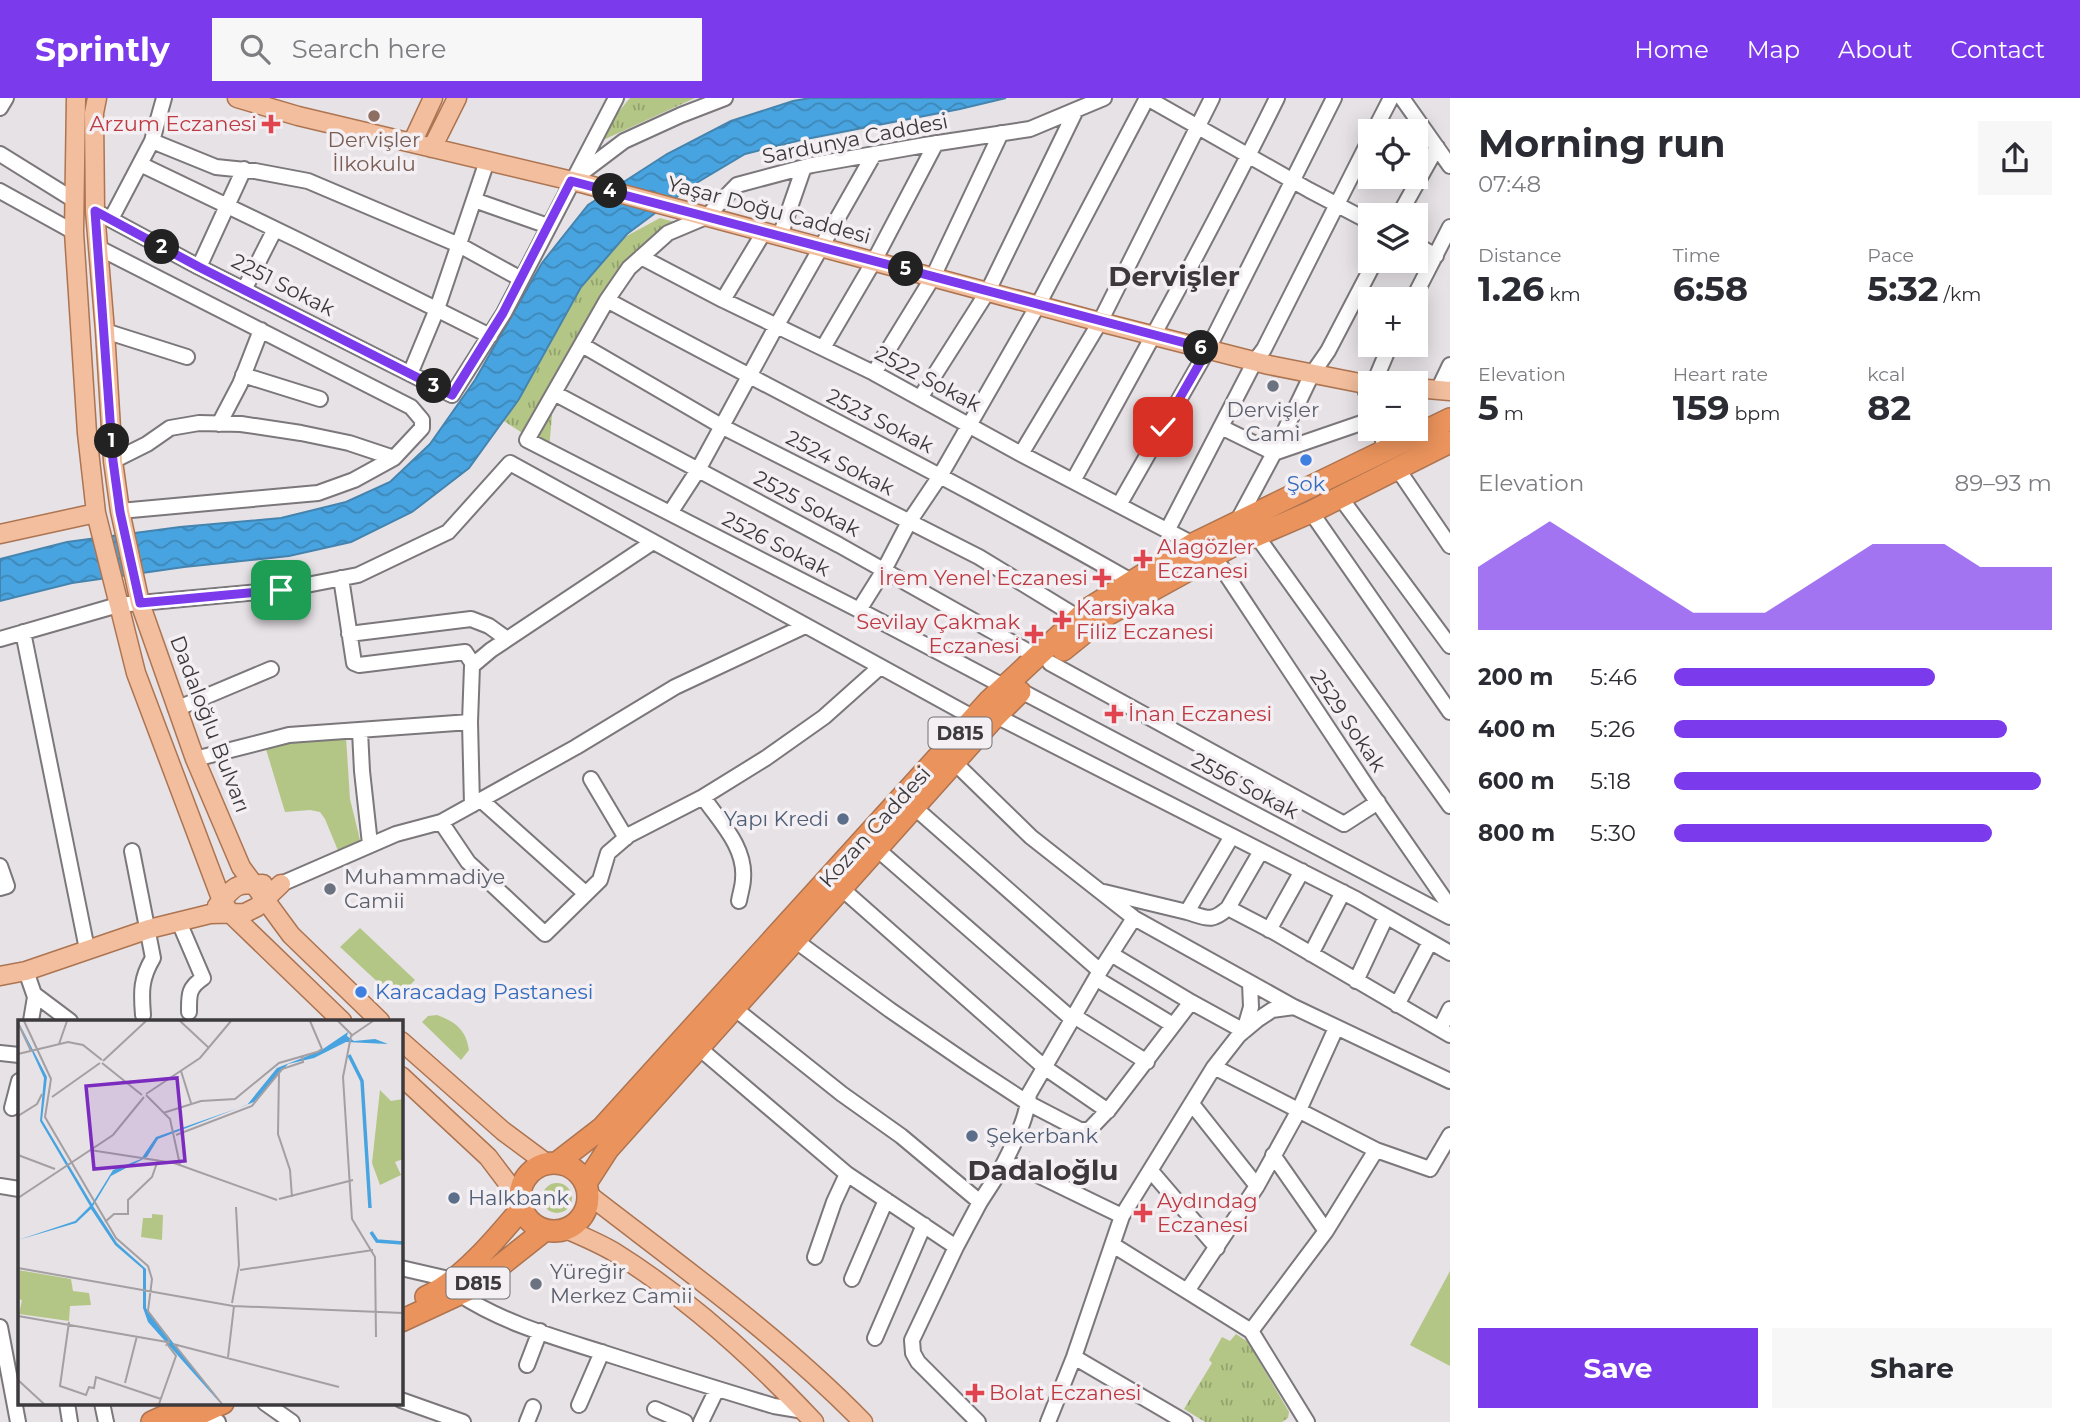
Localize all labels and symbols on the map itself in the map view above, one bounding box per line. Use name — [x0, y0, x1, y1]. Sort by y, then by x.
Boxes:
marker: Dervişler İlkokulu — [366, 108, 382, 124]
street label: Sardunya Caddesi — [760, 108, 950, 169]
place label: Arzum Eczanesi — [89, 111, 257, 136]
marker: Arzum Eczanesi — [263, 116, 279, 132]
place label: Dervişler İlkokulu — [328, 127, 420, 176]
street label: Yaşar Doğu Caddesi — [665, 170, 874, 249]
pin: 4 — [592, 174, 628, 208]
pin: 2 — [144, 230, 180, 264]
street label: 2251 Sokak — [228, 248, 339, 321]
pin: 5 — [888, 252, 923, 286]
district label: Dervişler — [1108, 259, 1240, 293]
pin: 6 — [1184, 330, 1218, 366]
street label: 2522 Sokak — [871, 340, 986, 417]
pin: 3 — [416, 368, 452, 404]
marker: Dervişler Cami — [1265, 378, 1281, 394]
street label: 2523 Sokak — [823, 383, 938, 458]
pin — [1133, 397, 1193, 457]
place label: Dervişler Cami — [1227, 397, 1319, 446]
pin: 1 — [94, 424, 130, 458]
street label: 2524 Sokak — [782, 425, 899, 501]
marker: Şok — [1298, 452, 1314, 468]
street label: 2525 Sokak — [750, 465, 865, 542]
place label: Şok — [1287, 471, 1326, 496]
street label: 2526 Sokak — [718, 506, 835, 582]
place label: Alagözler Eczanesi — [1157, 534, 1255, 583]
marker: Alagözler Eczanesi — [1135, 551, 1151, 567]
pin — [251, 560, 311, 620]
place label: İrem Yenel Eczanesi — [879, 565, 1088, 590]
marker: İrem Yenel Eczanesi — [1094, 570, 1110, 586]
place label: Karsiyaka Filiz Eczanesi — [1076, 595, 1214, 644]
place label: Sevilay Çakmak Eczanesi — [856, 609, 1020, 658]
marker: Karsiyaka Filiz Eczanesi — [1054, 612, 1070, 628]
marker: Sevilay Çakmak Eczanesi — [1026, 626, 1042, 642]
street label: Dadaloğlu Bulvarı — [165, 632, 256, 816]
street label: 2529 Sokak — [1305, 665, 1392, 777]
place label: İnan Eczanesi — [1128, 701, 1272, 726]
marker: İnan Eczanesi — [1106, 706, 1122, 722]
road number: D815 — [928, 718, 992, 748]
street label: 2556 Sokak — [1188, 747, 1303, 824]
street label: Kozan Caddesi — [814, 761, 936, 892]
place label: Yapı Kredi — [724, 806, 829, 831]
marker: Yapı Kredi — [835, 811, 851, 827]
place label: Muhammadiye Camii — [344, 864, 505, 913]
marker: Muhammadiye Camii — [322, 881, 338, 897]
place label: Karacadag Pastanesi — [375, 979, 593, 1004]
marker: Karacadag Pastanesi — [353, 984, 369, 1000]
inset map — [18, 1020, 402, 1404]
place label: Şekerbank — [986, 1123, 1098, 1148]
marker: Şekerbank — [964, 1128, 980, 1144]
district label: Dadaloğlu — [967, 1153, 1119, 1187]
place label: Halkbank — [468, 1185, 569, 1210]
place label: Aydındag Eczanesi — [1157, 1188, 1258, 1237]
marker: Halkbank — [446, 1190, 462, 1206]
marker: Aydındag Eczanesi — [1135, 1205, 1151, 1221]
place label: Yüreğir Merkez Camii — [550, 1259, 693, 1308]
road number: D815 — [447, 1268, 510, 1298]
marker: Yüreğir Merkez Camii — [528, 1276, 544, 1292]
place label: Bolat Eczanesi — [989, 1380, 1142, 1405]
marker: Bolat Eczanesi — [967, 1385, 983, 1401]

